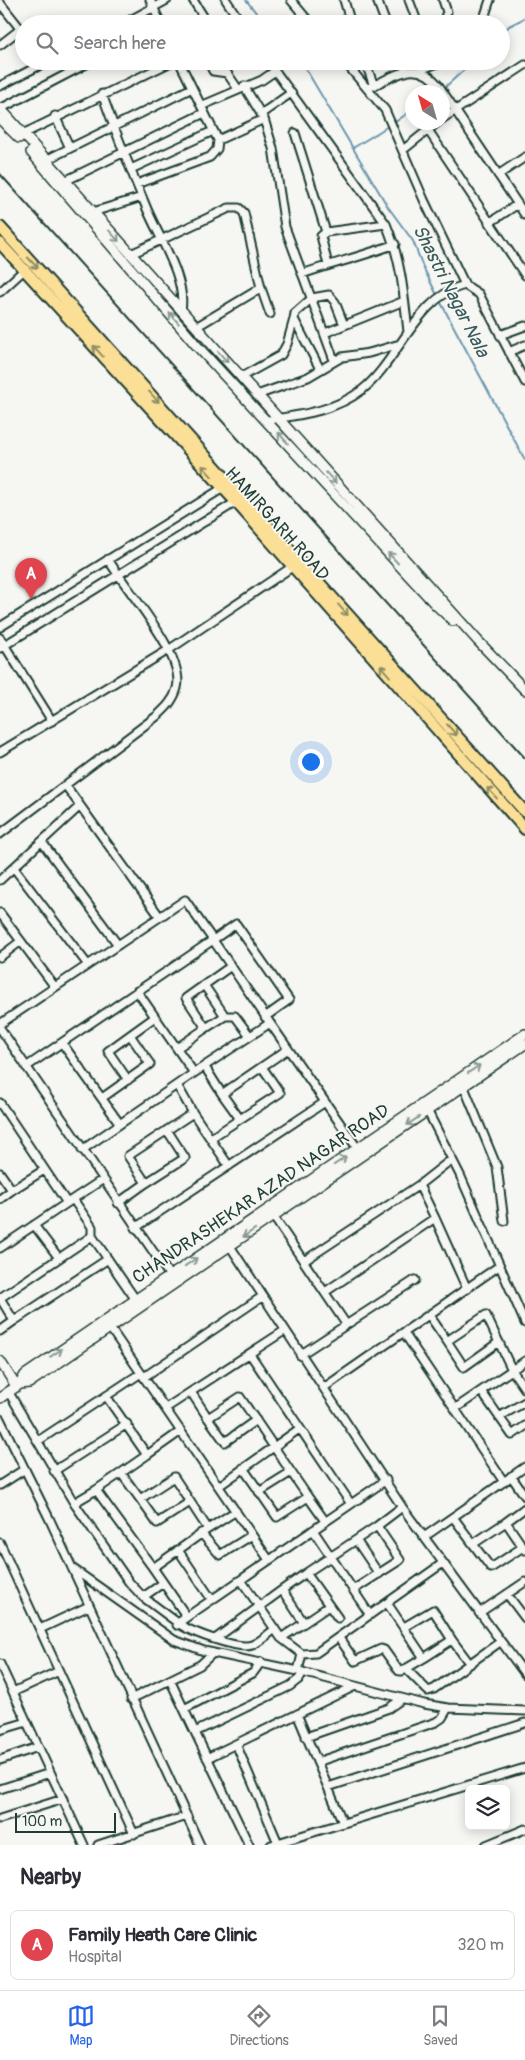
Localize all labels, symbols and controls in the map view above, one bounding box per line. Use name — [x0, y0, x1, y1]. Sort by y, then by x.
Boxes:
search box — [15, 15, 510, 70]
icon: search — [33, 29, 61, 57]
text: Search here — [73, 31, 166, 55]
north arrow — [405, 85, 450, 130]
water label: Shastri Nagar Nala — [407, 221, 495, 362]
one-way arrow — [109, 229, 120, 242]
one-way arrow — [27, 257, 39, 270]
one-way arrow — [168, 312, 179, 325]
one-way arrow — [92, 344, 104, 357]
one-way arrow — [217, 350, 229, 363]
one-way arrow — [148, 390, 160, 403]
one-way arrow — [278, 431, 289, 444]
street label: HAMIRGARH ROAD — [220, 462, 334, 586]
one-way arrow — [202, 464, 213, 477]
one-way arrow — [326, 471, 337, 484]
one-way arrow — [387, 552, 398, 565]
pin: A — [15, 558, 47, 599]
one-way arrow — [337, 603, 349, 616]
one-way arrow — [379, 665, 390, 678]
one-way arrow — [446, 724, 458, 737]
your location — [298, 749, 324, 775]
one-way arrow — [487, 786, 498, 799]
one-way arrow — [467, 1064, 481, 1074]
street label: CHANDRASHEKAR AZAD NAGAR ROAD — [128, 1099, 394, 1289]
one-way arrow — [406, 1117, 420, 1127]
one-way arrow — [332, 1156, 346, 1166]
one-way arrow — [242, 1227, 256, 1238]
one-way arrow — [184, 1257, 198, 1267]
one-way arrow — [49, 1348, 63, 1358]
map controls — [465, 1785, 510, 1830]
button: layers — [465, 1785, 510, 1830]
scale bar — [15, 1810, 116, 1833]
text: 100 m — [22, 1813, 62, 1830]
text: Nearby — [20, 1864, 81, 1891]
text: Family Heath Care Clinic — [68, 1923, 257, 1947]
text: A — [32, 1935, 42, 1955]
text: 320 m — [458, 1935, 504, 1955]
text: Hospital — [68, 1947, 122, 1967]
tab: Map — [67, 2002, 95, 2049]
tab: Directions — [229, 2002, 289, 2049]
tab: Saved — [423, 2002, 458, 2049]

